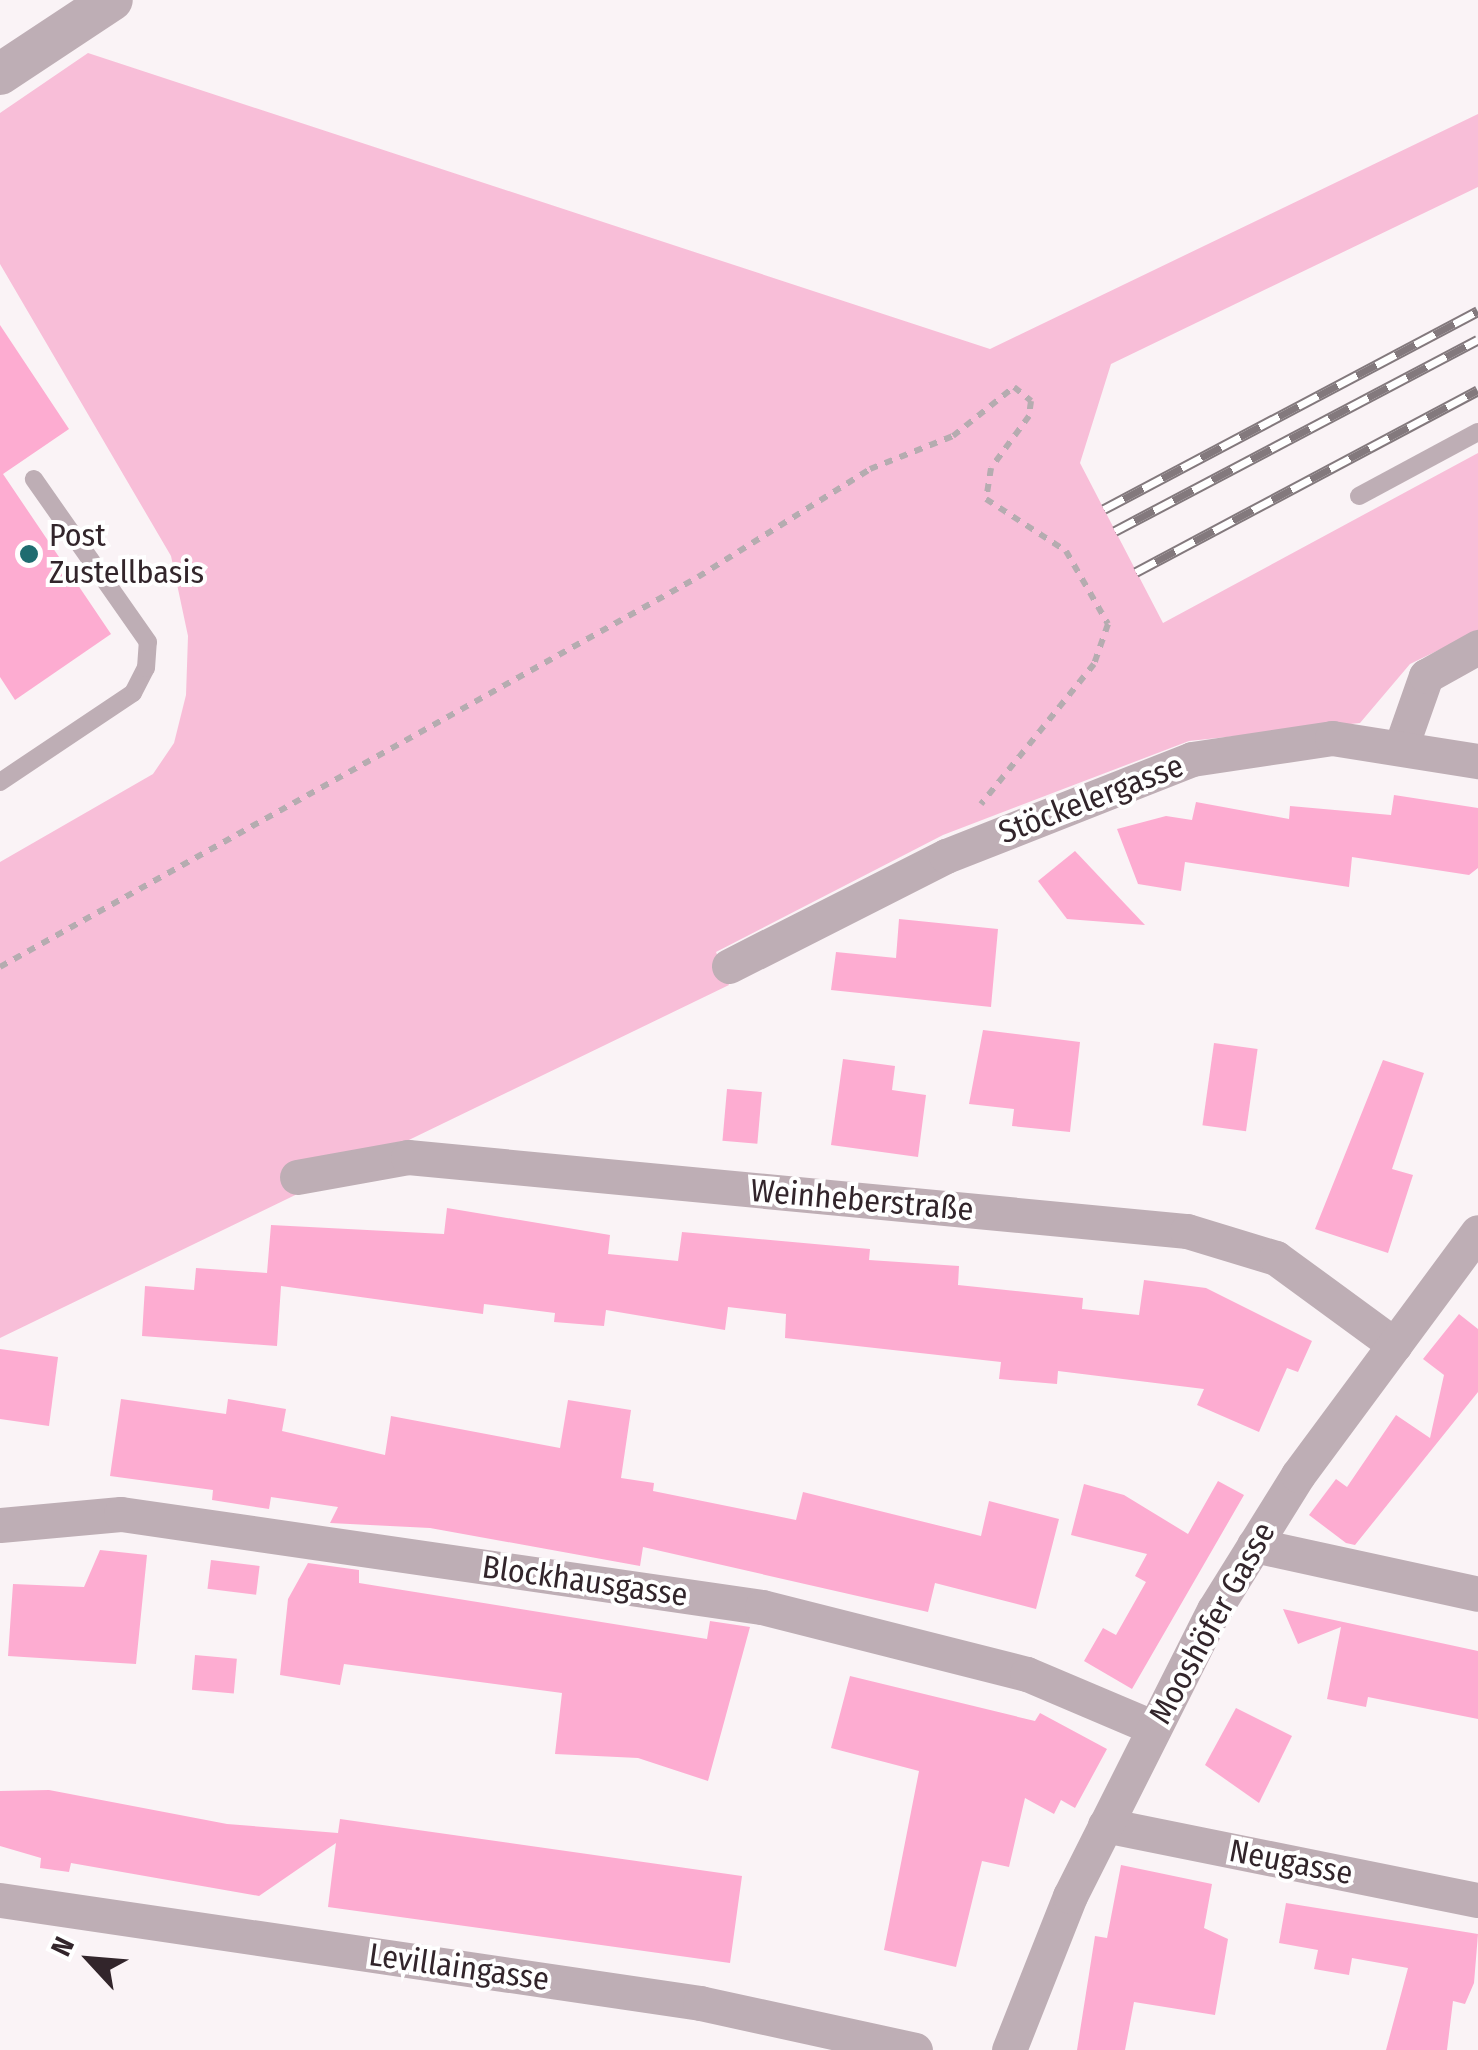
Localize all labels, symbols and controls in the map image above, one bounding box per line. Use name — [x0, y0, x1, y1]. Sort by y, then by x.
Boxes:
place label: Post Zustellbasis — [49, 517, 204, 592]
marker: Post Zustellbasis — [18, 543, 40, 565]
street label: Stöckelergasse — [993, 746, 1189, 852]
street label: Weinheberstraße — [749, 1171, 975, 1229]
street label: Mooshöfer Gasse — [1141, 1516, 1283, 1730]
street label: Blockhausgasse — [480, 1548, 690, 1614]
street label: Neugasse — [1226, 1831, 1356, 1893]
north arrow — [40, 1910, 140, 2010]
text: N — [44, 1932, 81, 1961]
street label: Levillaingasse — [366, 1935, 552, 1999]

